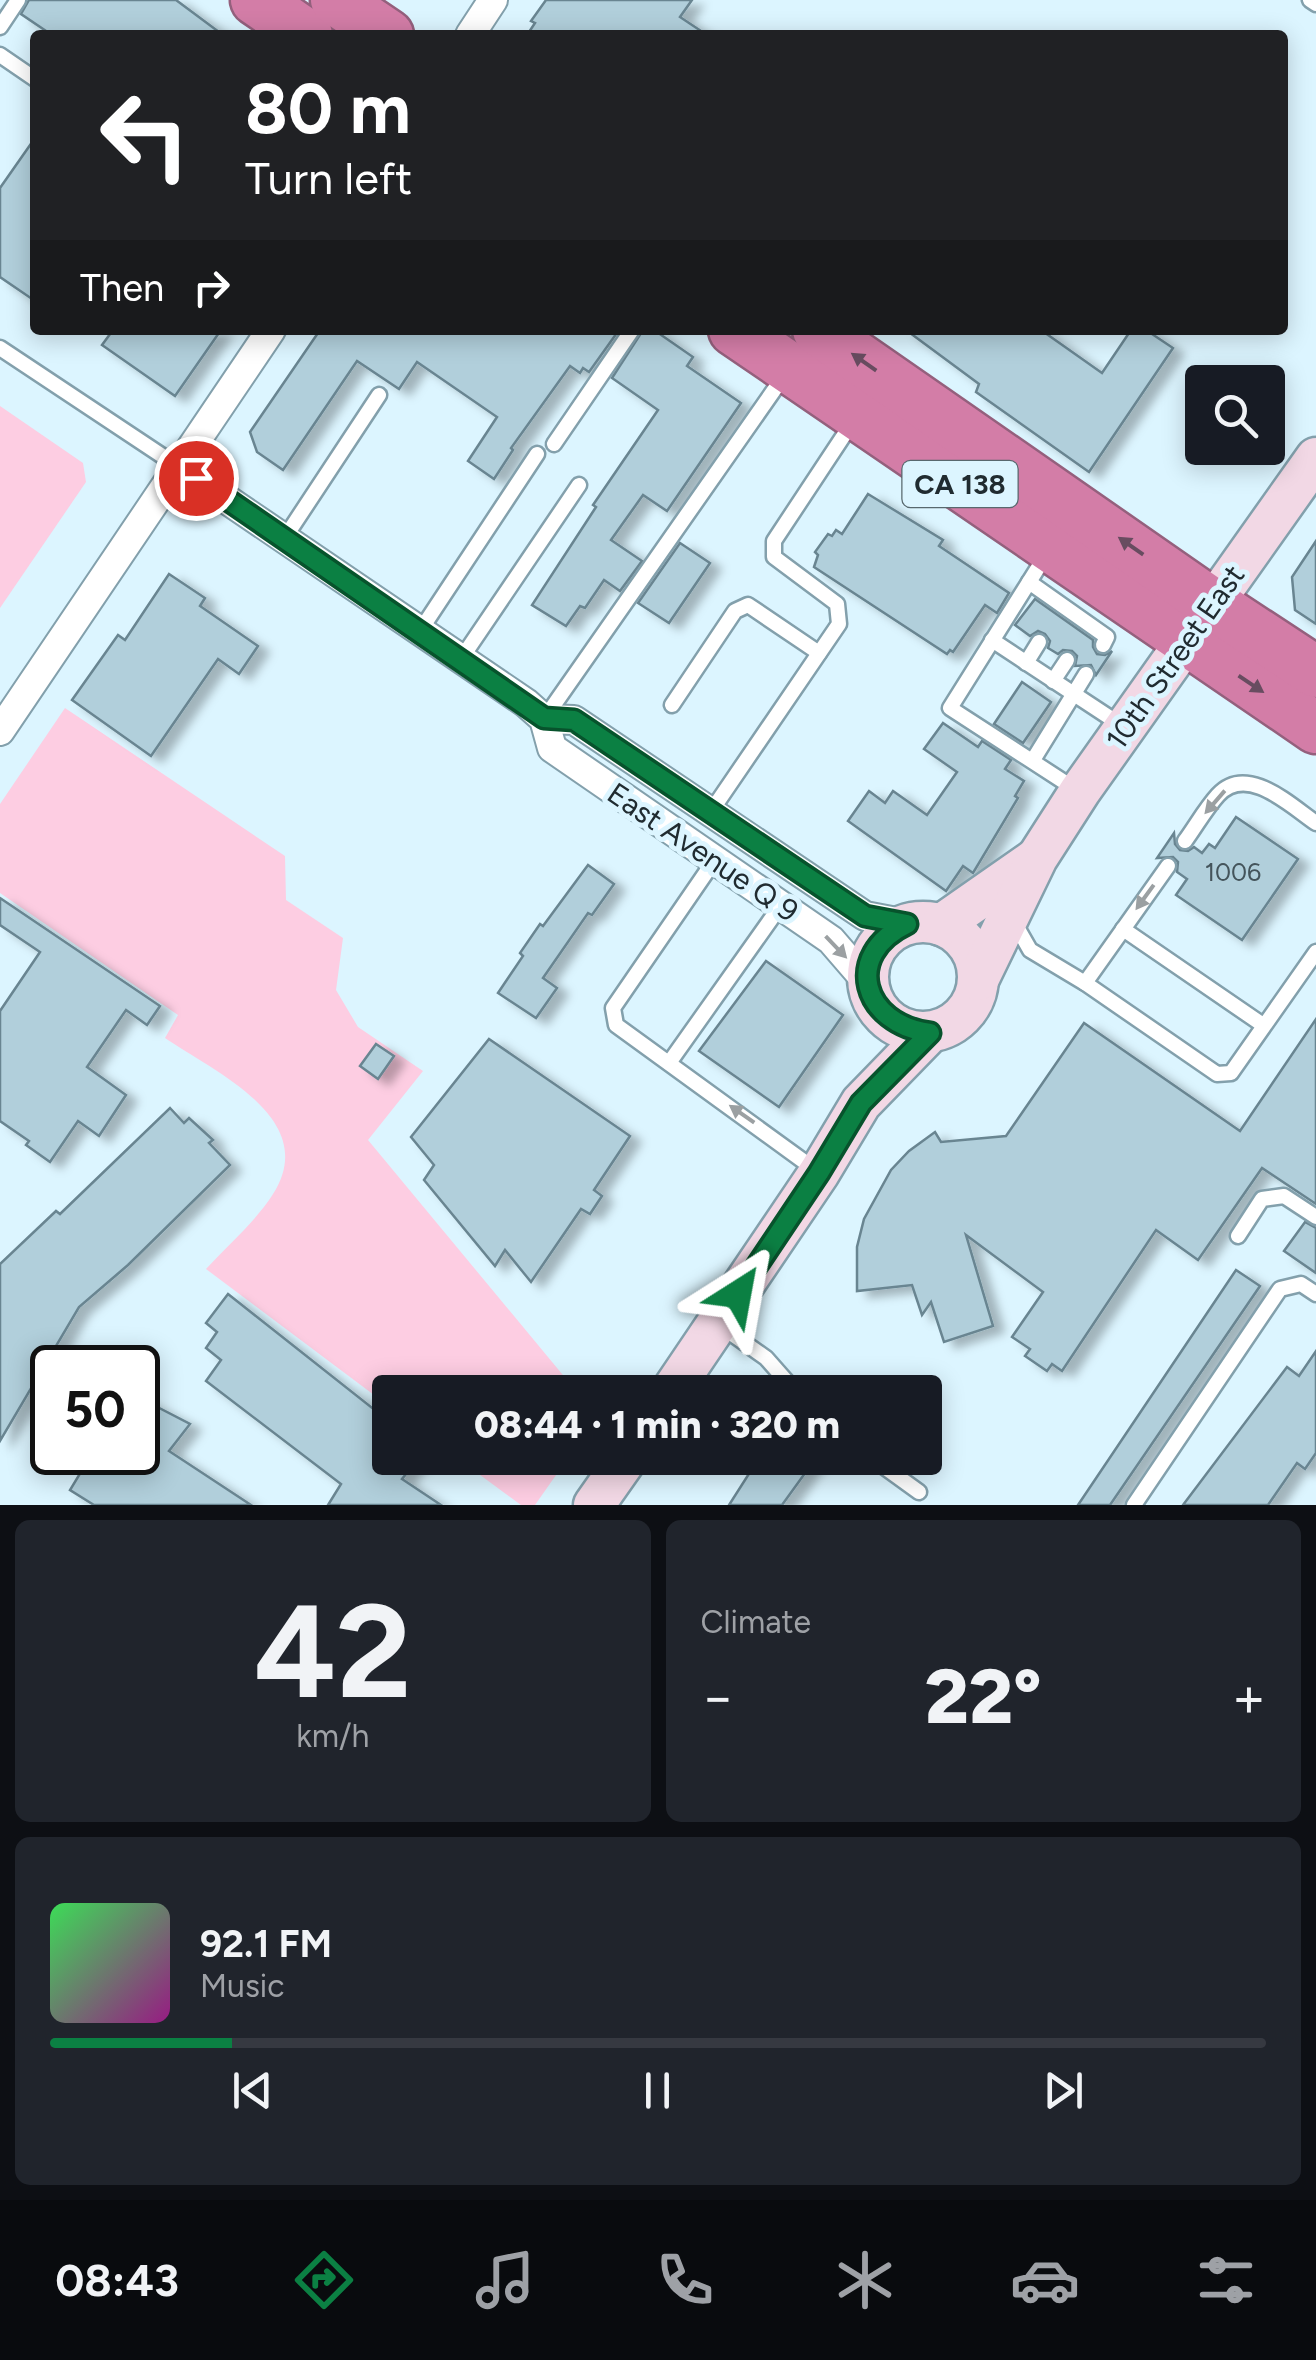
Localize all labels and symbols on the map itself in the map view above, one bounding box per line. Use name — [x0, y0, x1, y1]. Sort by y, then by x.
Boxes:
one-way arrow — [850, 353, 877, 372]
pin — [154, 436, 239, 521]
road number: CA 138 — [902, 461, 1018, 507]
one-way arrow — [1118, 537, 1144, 557]
street label: 10th Street East — [1098, 558, 1252, 756]
one-way arrow — [1237, 674, 1264, 692]
street label: East Avenue Q 9 — [600, 774, 806, 930]
one-way arrow — [1205, 789, 1227, 814]
house number: 1006 — [1205, 857, 1261, 887]
one-way arrow — [1136, 884, 1156, 911]
one-way arrow — [824, 935, 848, 959]
one-way arrow — [728, 1105, 755, 1124]
position arrow — [686, 1242, 790, 1346]
speed limit sign: 50 — [30, 1345, 160, 1475]

